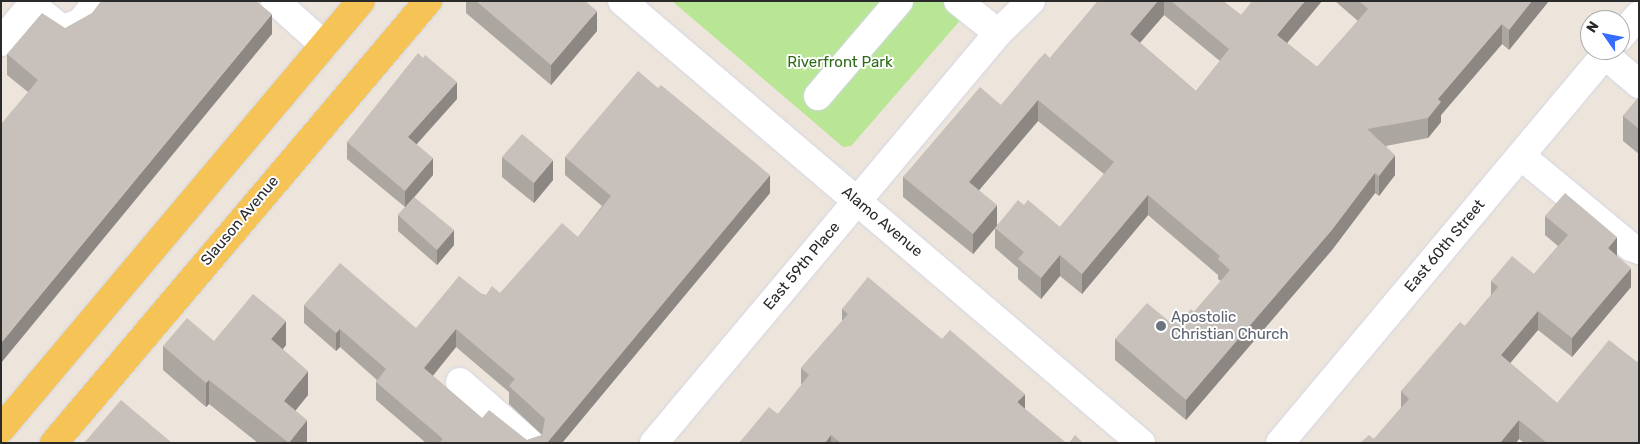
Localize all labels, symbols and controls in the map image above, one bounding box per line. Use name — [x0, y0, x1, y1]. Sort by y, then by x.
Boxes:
north arrow — [1580, 10, 1630, 60]
text: N — [1583, 18, 1603, 36]
park label: Riverfront Park — [787, 54, 893, 72]
street label: Slauson Avenue — [197, 172, 283, 270]
street label: Alamo Avenue — [838, 183, 926, 261]
street label: East 60th Street — [1401, 196, 1489, 296]
street label: East 59th Place — [760, 218, 844, 314]
place label: Apostolic Christian Church — [1171, 308, 1289, 343]
marker: Apostolic Christian Church — [1155, 320, 1167, 332]

